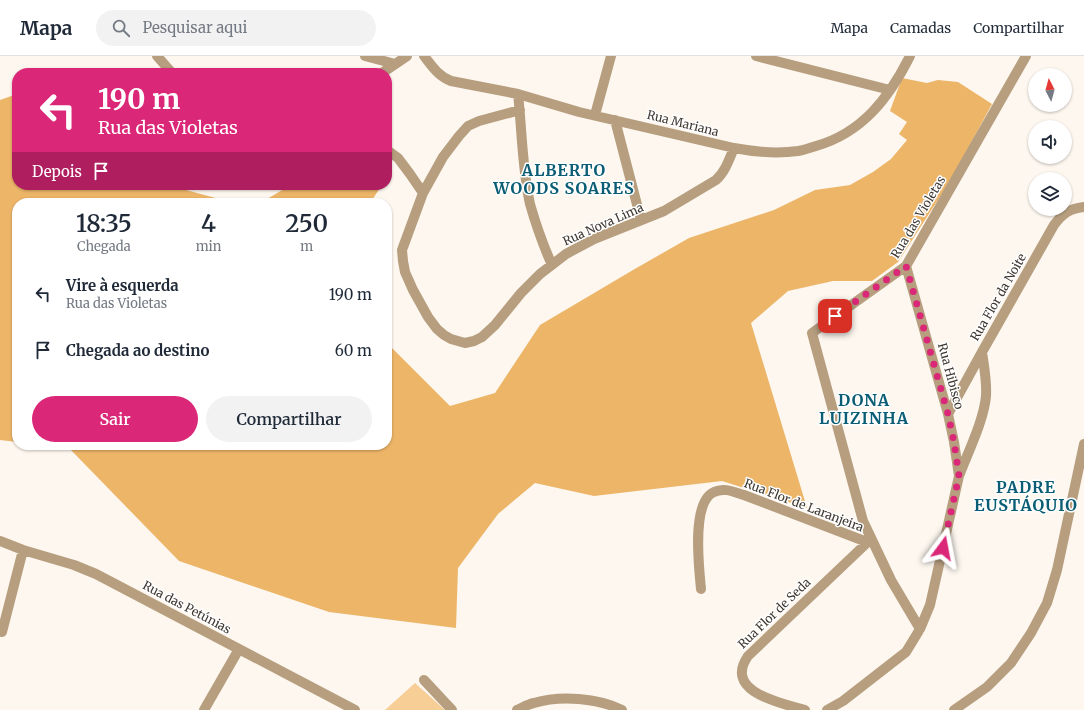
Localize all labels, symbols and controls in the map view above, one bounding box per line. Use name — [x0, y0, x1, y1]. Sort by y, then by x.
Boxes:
search box — [96, 10, 376, 46]
text: Mapa — [20, 16, 72, 40]
icon: search — [110, 17, 132, 39]
text: Pesquisar aqui — [142, 18, 247, 37]
text: Mapa — [830, 19, 868, 37]
text: Camadas — [890, 19, 951, 37]
text: Compartilhar — [973, 19, 1064, 37]
north arrow — [1028, 68, 1072, 112]
map controls — [1028, 68, 1072, 216]
text: 190 m — [98, 81, 180, 117]
icon: left — [32, 84, 84, 136]
street label: Rua Mariana — [646, 107, 721, 139]
text: Rua das Violetas — [98, 116, 238, 139]
button: sound — [1028, 120, 1072, 164]
icon: arrive — [90, 160, 112, 182]
district label: ALBERTO WOODS SOARES — [492, 160, 635, 198]
text: Depois — [32, 162, 82, 181]
button: layers — [1028, 172, 1072, 216]
street label: Rua das Violetas — [888, 173, 949, 261]
street label: Rua Nova Lima — [560, 199, 646, 248]
text: 18:35 — [76, 208, 132, 239]
text: 4 — [201, 208, 216, 239]
text: 250 — [285, 208, 328, 239]
text: Chegada — [77, 238, 131, 255]
text: min — [196, 238, 221, 255]
text: m — [300, 238, 313, 255]
street label: Rua Flor da Noite — [967, 251, 1029, 343]
text: Vire à esquerda — [66, 276, 179, 295]
icon: left — [32, 283, 54, 305]
text: 190 m — [329, 285, 372, 304]
text: Rua das Violetas — [66, 295, 167, 312]
pin — [818, 299, 852, 333]
icon: arrive — [824, 305, 846, 327]
icon: arrive — [32, 339, 54, 361]
text: Chegada ao destino — [66, 341, 209, 360]
text: 60 m — [335, 341, 372, 360]
street label: Rua Hibisco — [935, 341, 967, 411]
district label: DONA LUIZINHA — [819, 390, 909, 428]
button: Sair — [32, 396, 198, 442]
button: Compartilhar — [206, 396, 372, 442]
street label: Rua Flor de Laranjeira — [742, 475, 866, 535]
district label: PADRE EUSTÁQUIO — [974, 477, 1078, 515]
position arrow — [922, 527, 964, 569]
street label: Rua Flor de Seda — [735, 574, 814, 651]
street label: Rua das Petúnias — [140, 577, 234, 637]

